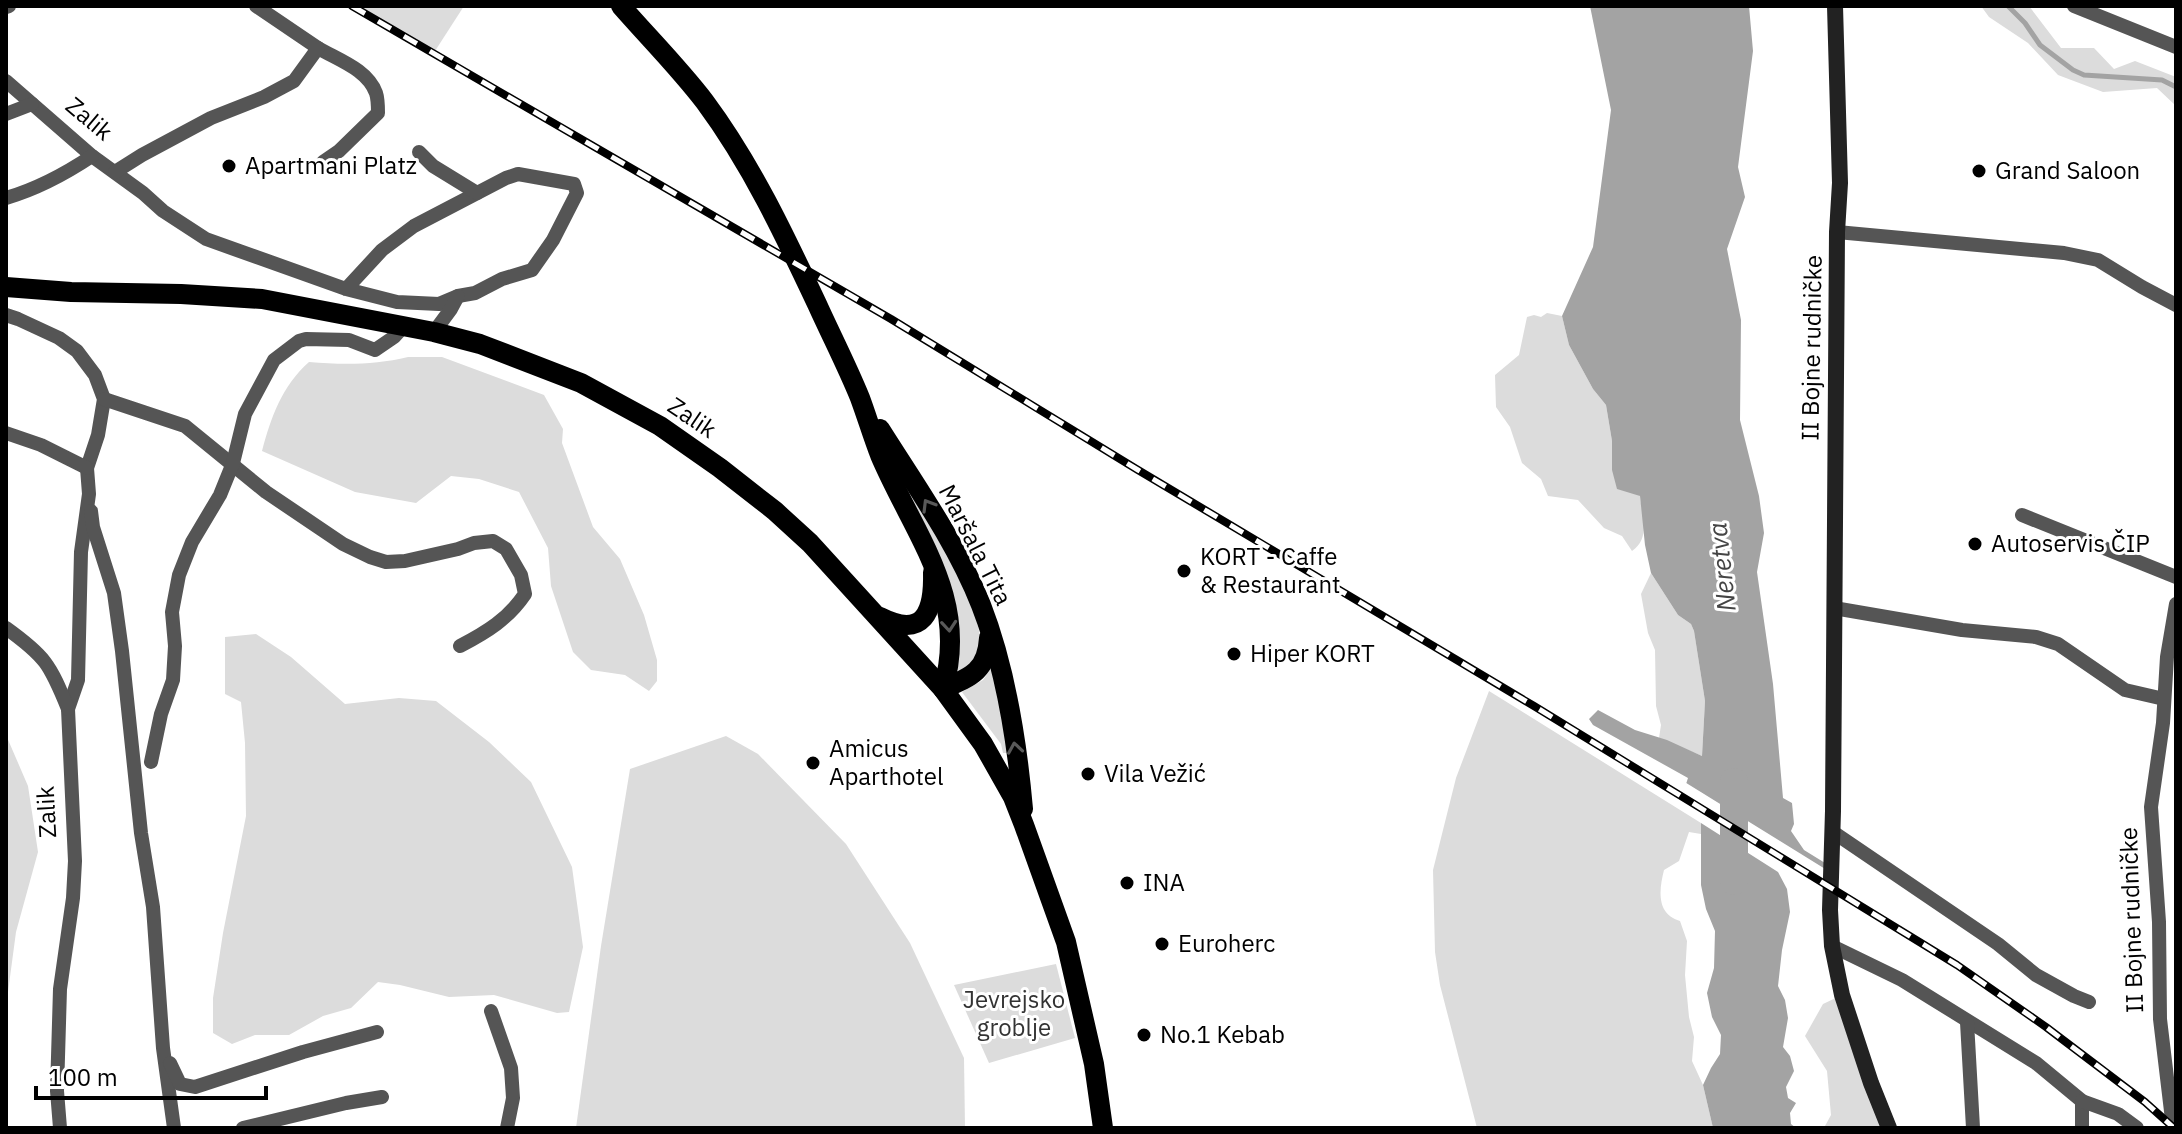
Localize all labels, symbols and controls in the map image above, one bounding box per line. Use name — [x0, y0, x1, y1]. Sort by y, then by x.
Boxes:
street label: Zalik — [59, 89, 120, 147]
place label: Apartmani Platz — [245, 149, 417, 181]
place label: Grand Saloon — [1995, 154, 2140, 186]
marker: Apartmani Platz — [220, 157, 238, 175]
marker: Grand Saloon — [1970, 162, 1988, 180]
street label: II Bojne rudničke — [1793, 255, 1829, 441]
street label: Zalik — [662, 389, 723, 445]
street label: Maršala Tita — [932, 479, 1020, 611]
one-way arrow — [922, 499, 937, 514]
water label: Neretva — [1699, 521, 1743, 613]
place label: Autoservis ČIP — [1991, 527, 2150, 559]
marker: Autoservis ČIP — [1966, 535, 1984, 553]
place label: KORT - Caffe & Restaurant — [1200, 540, 1340, 600]
marker: KORT - Caffe & Restaurant — [1175, 562, 1193, 580]
one-way arrow — [940, 620, 957, 633]
place label: Hiper KORT — [1250, 637, 1375, 669]
marker: Hiper KORT — [1225, 645, 1243, 663]
place label: Amicus Aparthotel — [829, 732, 944, 792]
one-way arrow — [1007, 741, 1024, 754]
marker: Amicus Aparthotel — [804, 754, 822, 772]
place label: Vila Vežić — [1104, 757, 1206, 789]
marker: Vila Vežić — [1079, 765, 1097, 783]
street label: Zalik — [29, 785, 63, 839]
street label: II Bojne rudničke — [2112, 827, 2150, 1014]
place label: INA — [1143, 866, 1185, 898]
marker: INA — [1118, 874, 1136, 892]
place label: Euroherc — [1178, 927, 1275, 959]
marker: Euroherc — [1153, 935, 1171, 953]
park label: Jevrejsko groblje — [963, 983, 1065, 1043]
place label: No.1 Kebab — [1160, 1018, 1285, 1050]
marker: No.1 Kebab — [1135, 1026, 1153, 1044]
scale bar — [36, 1050, 266, 1100]
text: 100 m — [48, 1061, 118, 1093]

